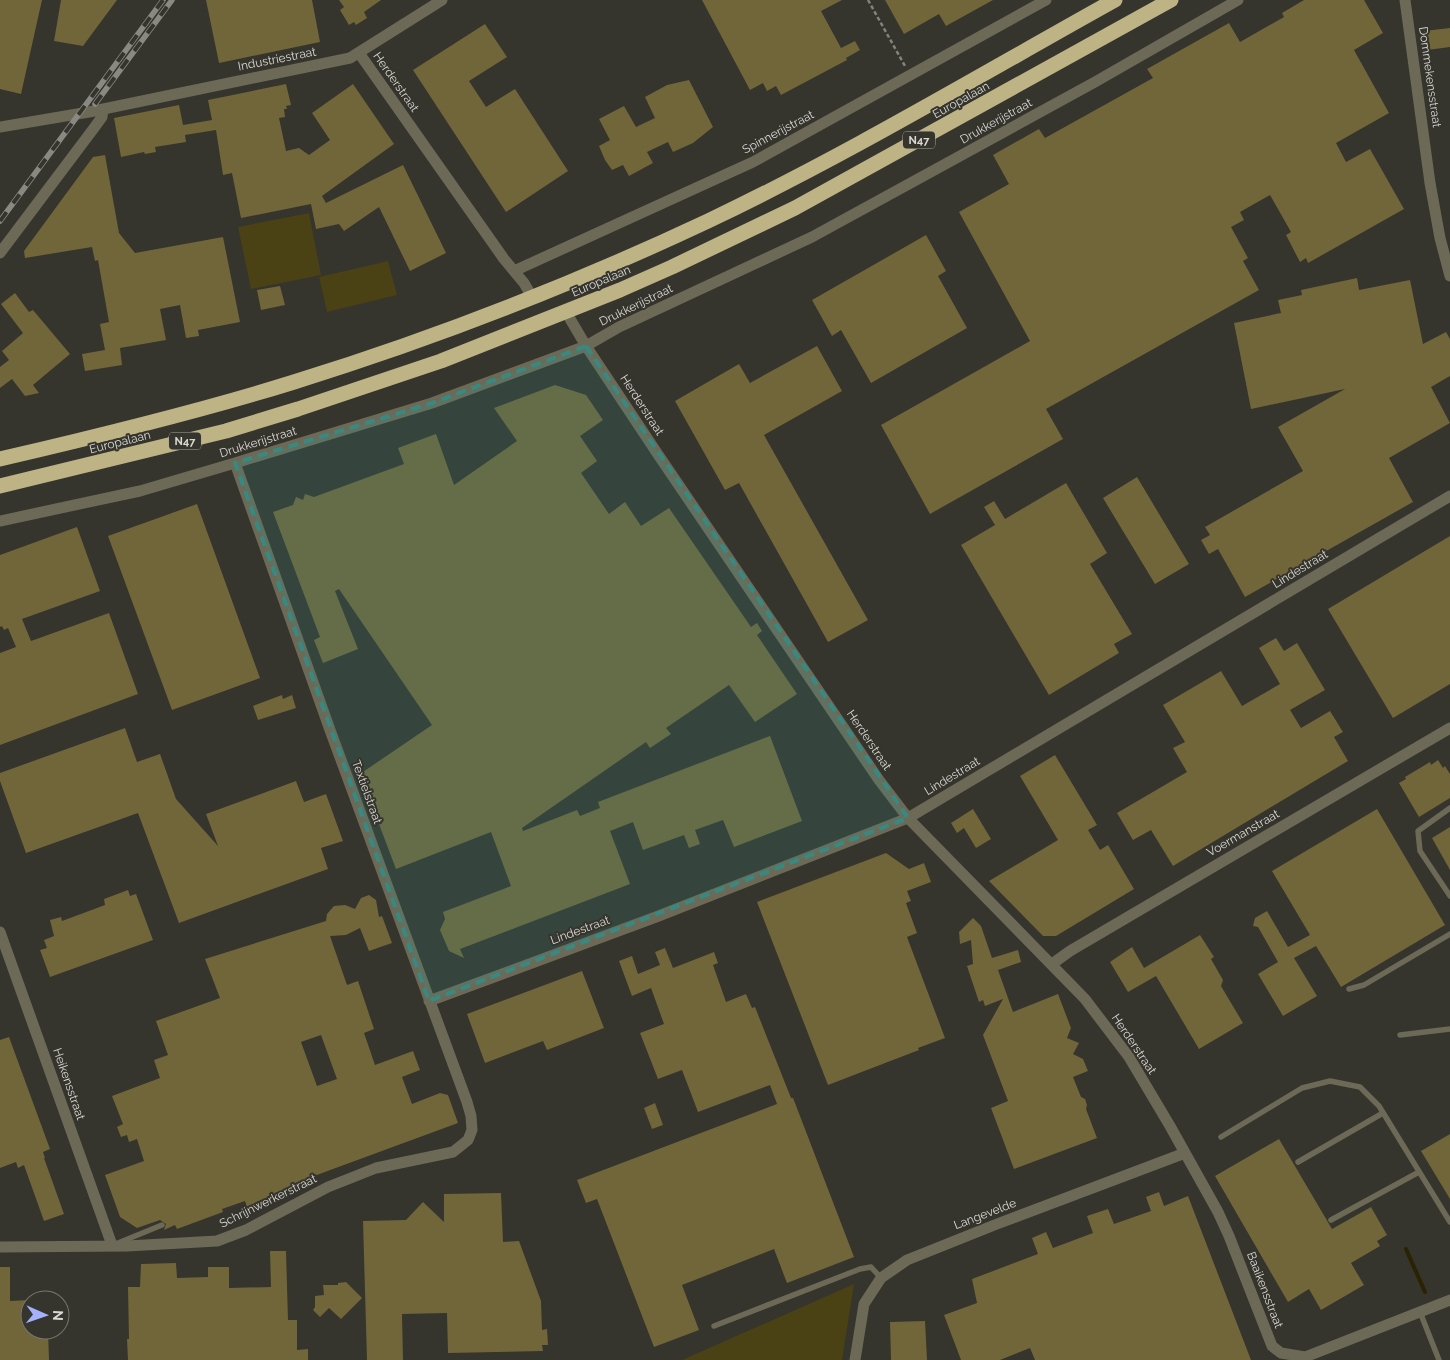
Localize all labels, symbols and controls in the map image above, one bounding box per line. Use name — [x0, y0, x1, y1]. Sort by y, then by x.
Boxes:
street label: Dommekensstraat — [1416, 26, 1444, 128]
street label: Industriestraat — [237, 45, 317, 73]
street label: Herderstraat — [370, 49, 422, 115]
street label: Europalaan — [930, 79, 992, 121]
street label: Drukkerijstraat — [958, 95, 1034, 147]
street label: Spinnerijstraat — [740, 107, 816, 157]
road number: N47 — [903, 132, 935, 148]
street label: Europalaan — [569, 262, 633, 300]
street label: Drukkerijstraat — [597, 281, 675, 329]
street label: Herderstraat — [617, 372, 667, 438]
street label: Drukkerijstraat — [218, 424, 298, 460]
street label: Europalaan — [88, 428, 152, 456]
road number: N47 — [169, 432, 201, 450]
street label: Lindestraat — [1270, 547, 1330, 591]
street label: Herderstraat — [844, 707, 894, 773]
street label: Lindestraat — [922, 754, 982, 798]
street label: Textielstraat — [349, 758, 385, 826]
street label: Voermanstraat — [1204, 807, 1282, 859]
street label: Lindestraat — [548, 913, 612, 947]
street label: Herderstraat — [1109, 1011, 1159, 1077]
street label: Heikensstraat — [50, 1046, 88, 1122]
street label: Schrijnwerkerstraat — [217, 1171, 319, 1231]
street label: Langevelde — [952, 1196, 1018, 1232]
street label: Baaikensstraat — [1244, 1250, 1286, 1330]
north arrow — [20, 1290, 70, 1340]
text: N — [50, 1310, 66, 1321]

